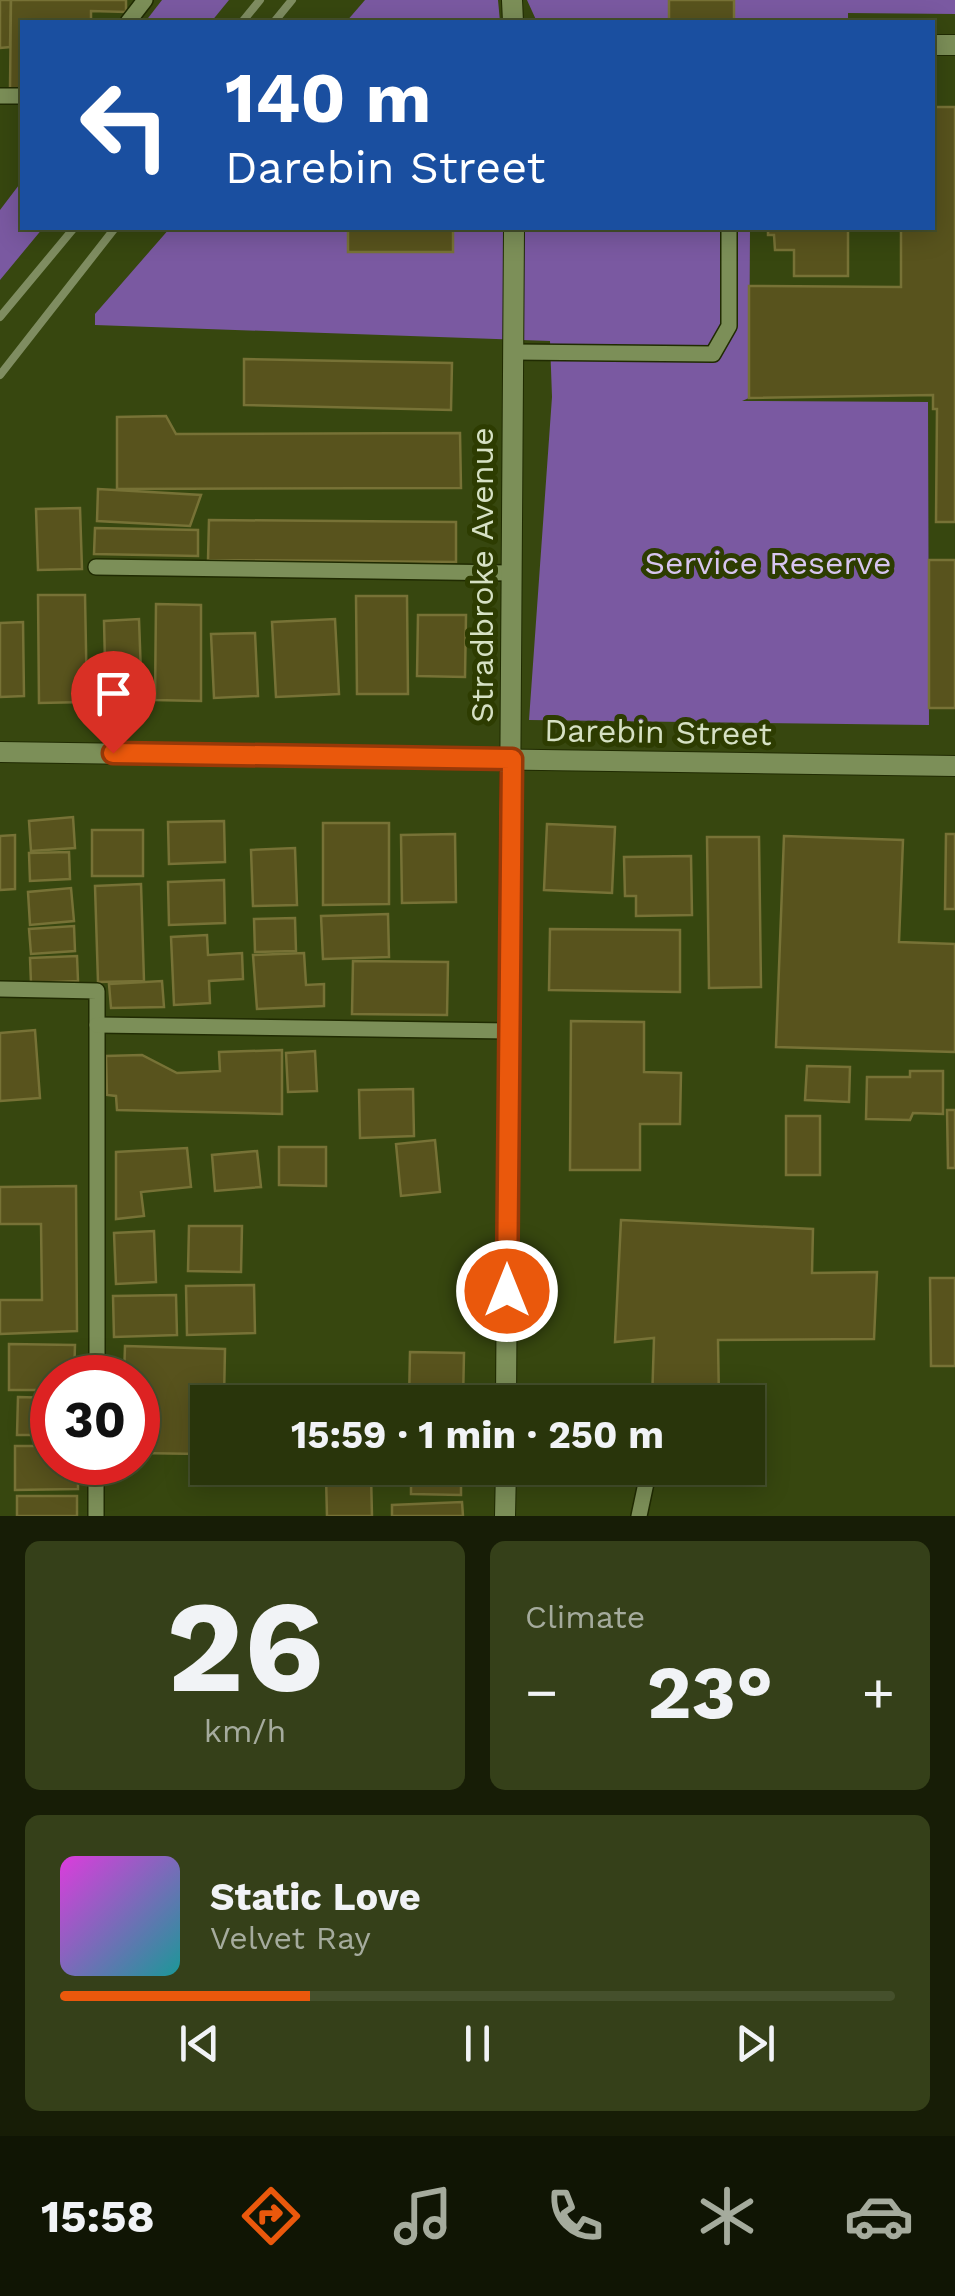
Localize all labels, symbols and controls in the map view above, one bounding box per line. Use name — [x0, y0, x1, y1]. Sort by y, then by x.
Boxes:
text: 140 m — [225, 57, 431, 139]
icon: left — [60, 60, 190, 190]
text: Darebin Street — [225, 141, 545, 194]
street label: Stradbroke Avenue — [463, 427, 501, 723]
park label: Service Reserve — [644, 544, 892, 582]
pin — [71, 651, 156, 754]
icon: arrive — [86, 666, 141, 721]
street label: Darebin Street — [544, 711, 772, 753]
position arrow — [455, 1239, 559, 1343]
speed limit sign: 30 — [30, 1355, 160, 1485]
text: 15:59 · 1 min · 250 m — [291, 1413, 664, 1457]
text: 26 — [166, 1570, 324, 1723]
text: Climate — [525, 1598, 645, 1636]
text: 23° — [647, 1648, 773, 1736]
text: − — [525, 1660, 558, 1724]
text: + — [862, 1660, 895, 1724]
text: km/h — [204, 1712, 286, 1750]
text: Static Love — [210, 1875, 421, 1919]
text: Velvet Ray — [210, 1919, 371, 1957]
icon: previous — [172, 2016, 227, 2071]
icon: pause — [450, 2016, 505, 2071]
icon: next — [728, 2016, 783, 2071]
icon: directions — [236, 2181, 306, 2251]
icon: music — [388, 2181, 458, 2251]
icon: phone — [540, 2181, 610, 2251]
icon: climate — [692, 2181, 762, 2251]
icon: car — [844, 2181, 914, 2251]
text: 15:58 — [41, 2190, 155, 2243]

